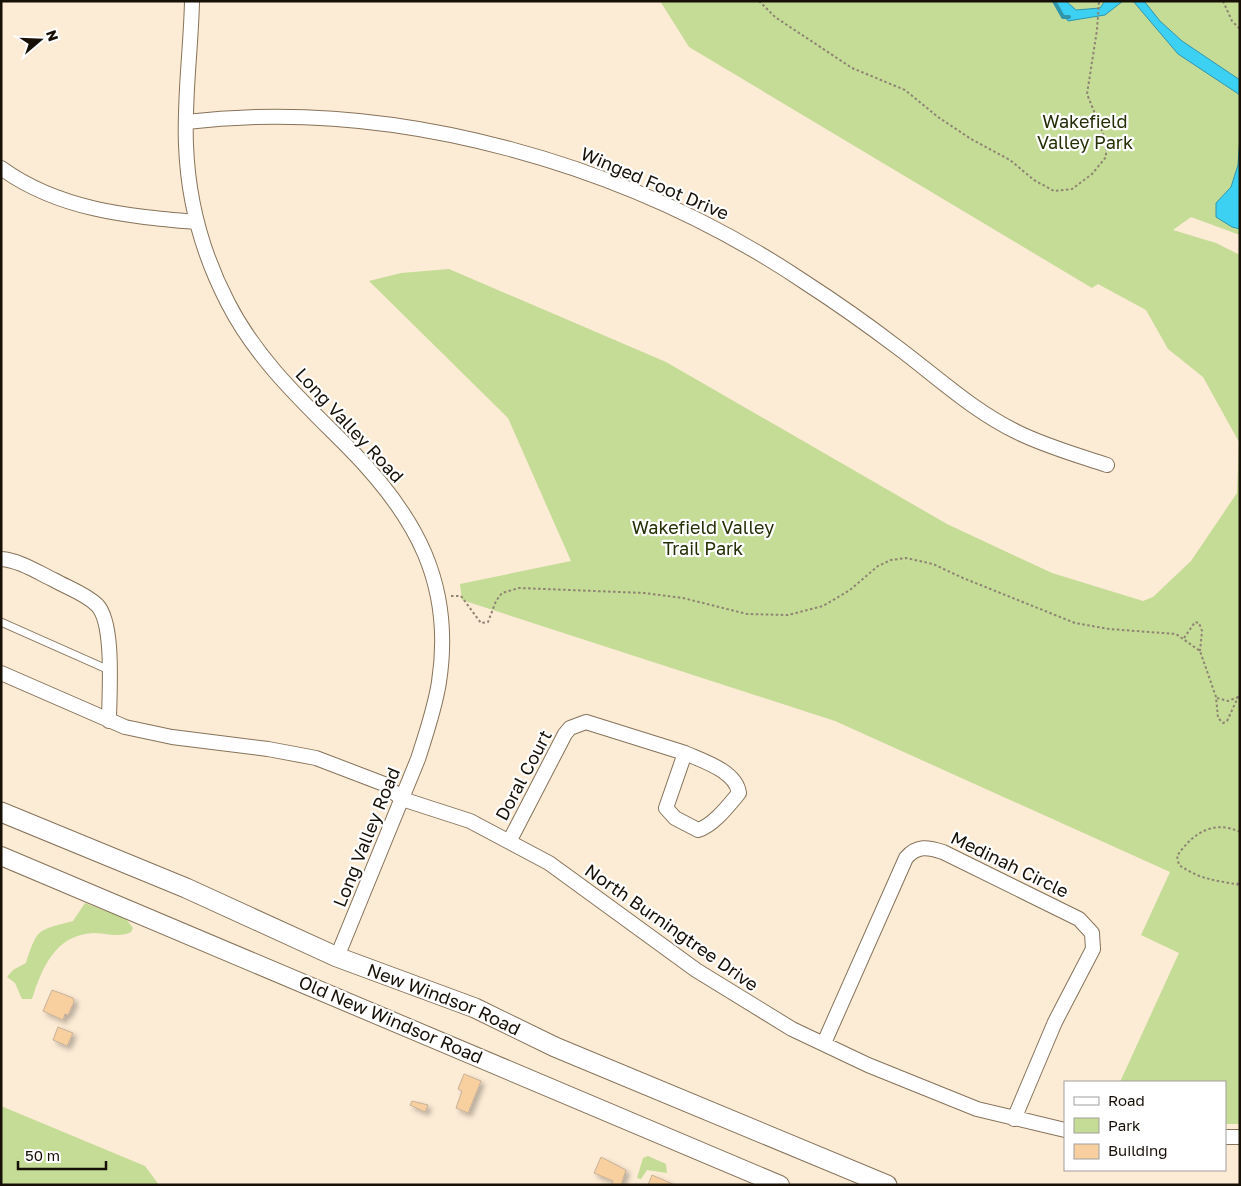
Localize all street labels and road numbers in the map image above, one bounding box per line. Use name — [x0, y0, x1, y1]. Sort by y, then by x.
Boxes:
street label: Winged Foot Drive — [578, 142, 732, 224]
street label: Long Valley Road — [291, 363, 409, 487]
street label: Doral Court — [490, 726, 556, 824]
street label: Long Valley Road — [328, 764, 404, 910]
street label: Medinah Circle — [947, 826, 1073, 902]
street label: North Burningtree Drive — [581, 859, 763, 995]
street label: New Windsor Road — [364, 958, 524, 1040]
street label: Old New Windsor Road — [296, 970, 486, 1068]

